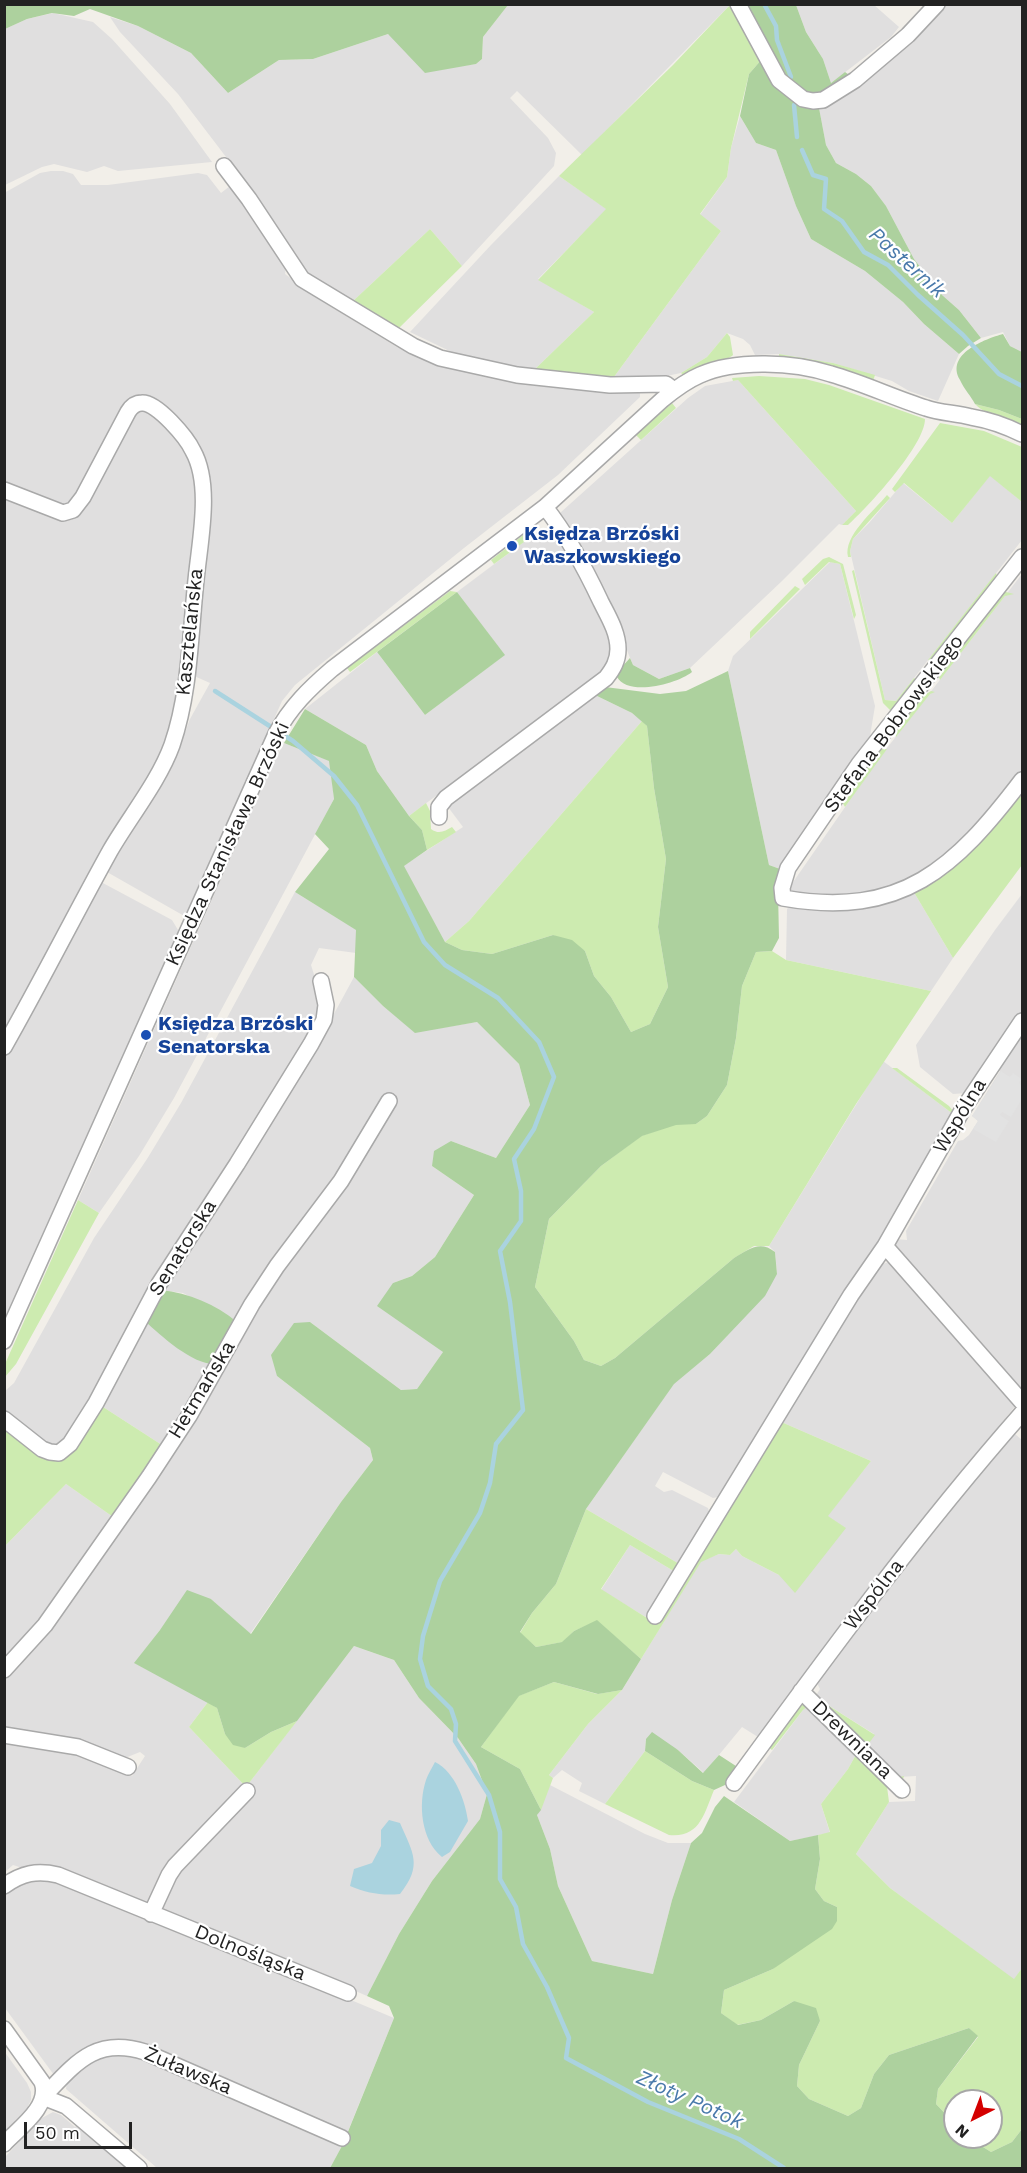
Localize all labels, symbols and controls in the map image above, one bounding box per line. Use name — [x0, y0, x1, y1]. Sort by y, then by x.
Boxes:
water label: Pasternik — [864, 222, 950, 304]
place label: Księdza Brzóski Waszkowskiego — [524, 522, 681, 569]
marker: Księdza Brzóski Waszkowskiego — [505, 539, 519, 553]
street label: Kasztelańska — [171, 567, 209, 697]
street label: Stefana Bobrowskiego — [819, 630, 969, 818]
street label: Księdza Stanisława Brzóski — [161, 718, 295, 970]
place label: Księdza Brzóski Senatorska — [158, 1012, 313, 1059]
marker: Księdza Brzóski Senatorska — [139, 1028, 153, 1042]
street label: Wspólna — [928, 1074, 992, 1158]
street label: Senatorska — [144, 1196, 222, 1300]
street label: Hetmańska — [163, 1337, 241, 1443]
street label: Wspólna — [839, 1555, 909, 1635]
street label: Drewniana — [807, 1696, 897, 1784]
street label: Dolnośląska — [191, 1920, 309, 1986]
street label: Żuławska — [141, 2042, 235, 2100]
water label: Złoty Potok — [633, 2065, 747, 2135]
north arrow — [943, 2089, 1003, 2149]
scale bar — [27, 2110, 135, 2148]
text: N — [951, 2120, 973, 2142]
text: 50 m — [35, 2122, 80, 2143]

